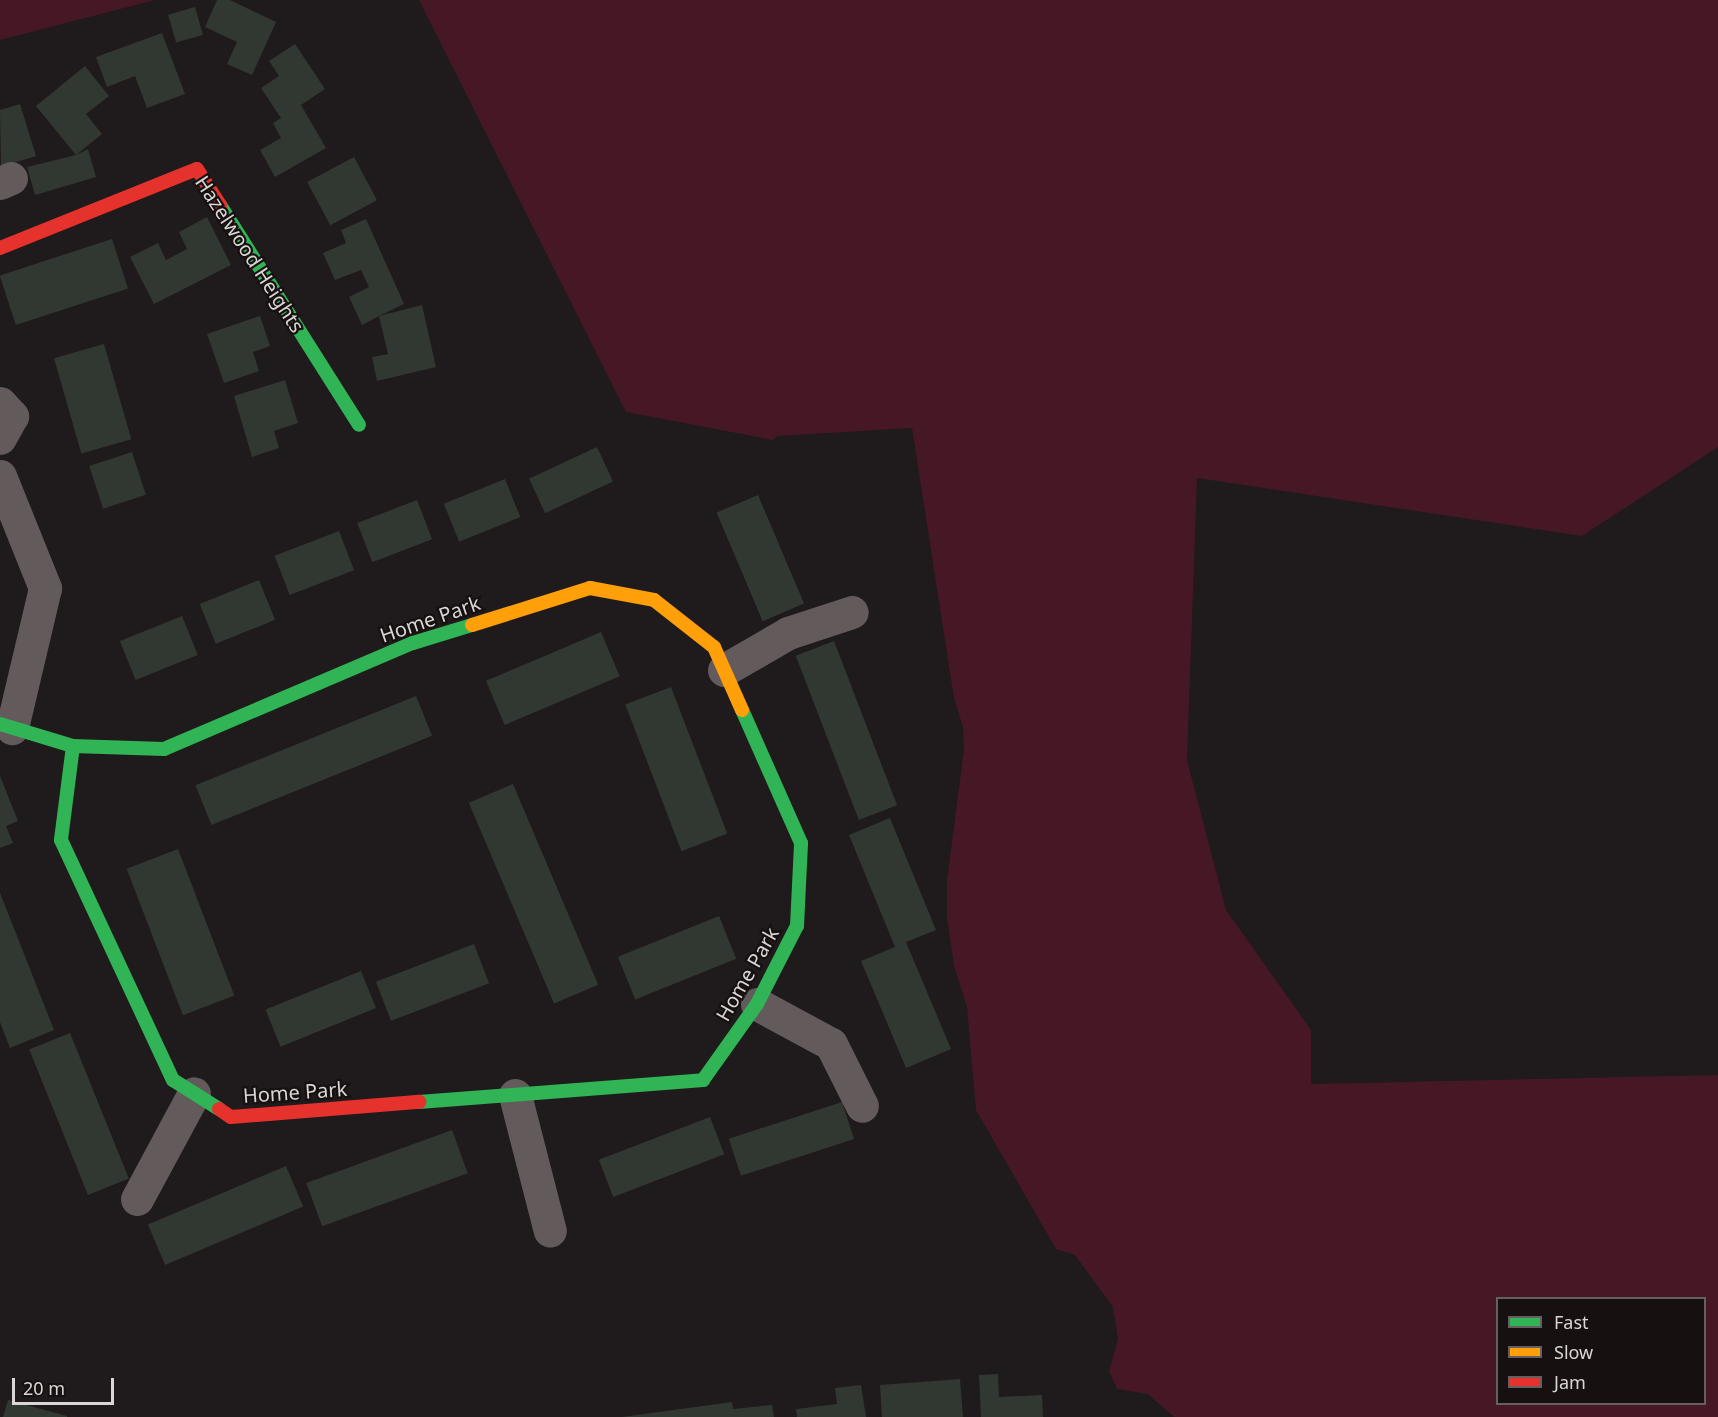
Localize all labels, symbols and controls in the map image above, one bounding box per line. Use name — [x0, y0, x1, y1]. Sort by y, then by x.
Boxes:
street label: Hazelwood Heights — [190, 171, 310, 337]
street label: Home Park — [377, 591, 483, 647]
street label: Home Park — [711, 923, 783, 1025]
street label: Home Park — [242, 1076, 348, 1108]
legend — [1496, 1297, 1706, 1405]
text: Fast — [1554, 1310, 1589, 1334]
text: Slow — [1554, 1340, 1593, 1364]
scale bar — [15, 1366, 117, 1404]
text: Jam — [1554, 1370, 1586, 1394]
text: 20 m — [23, 1376, 65, 1400]

